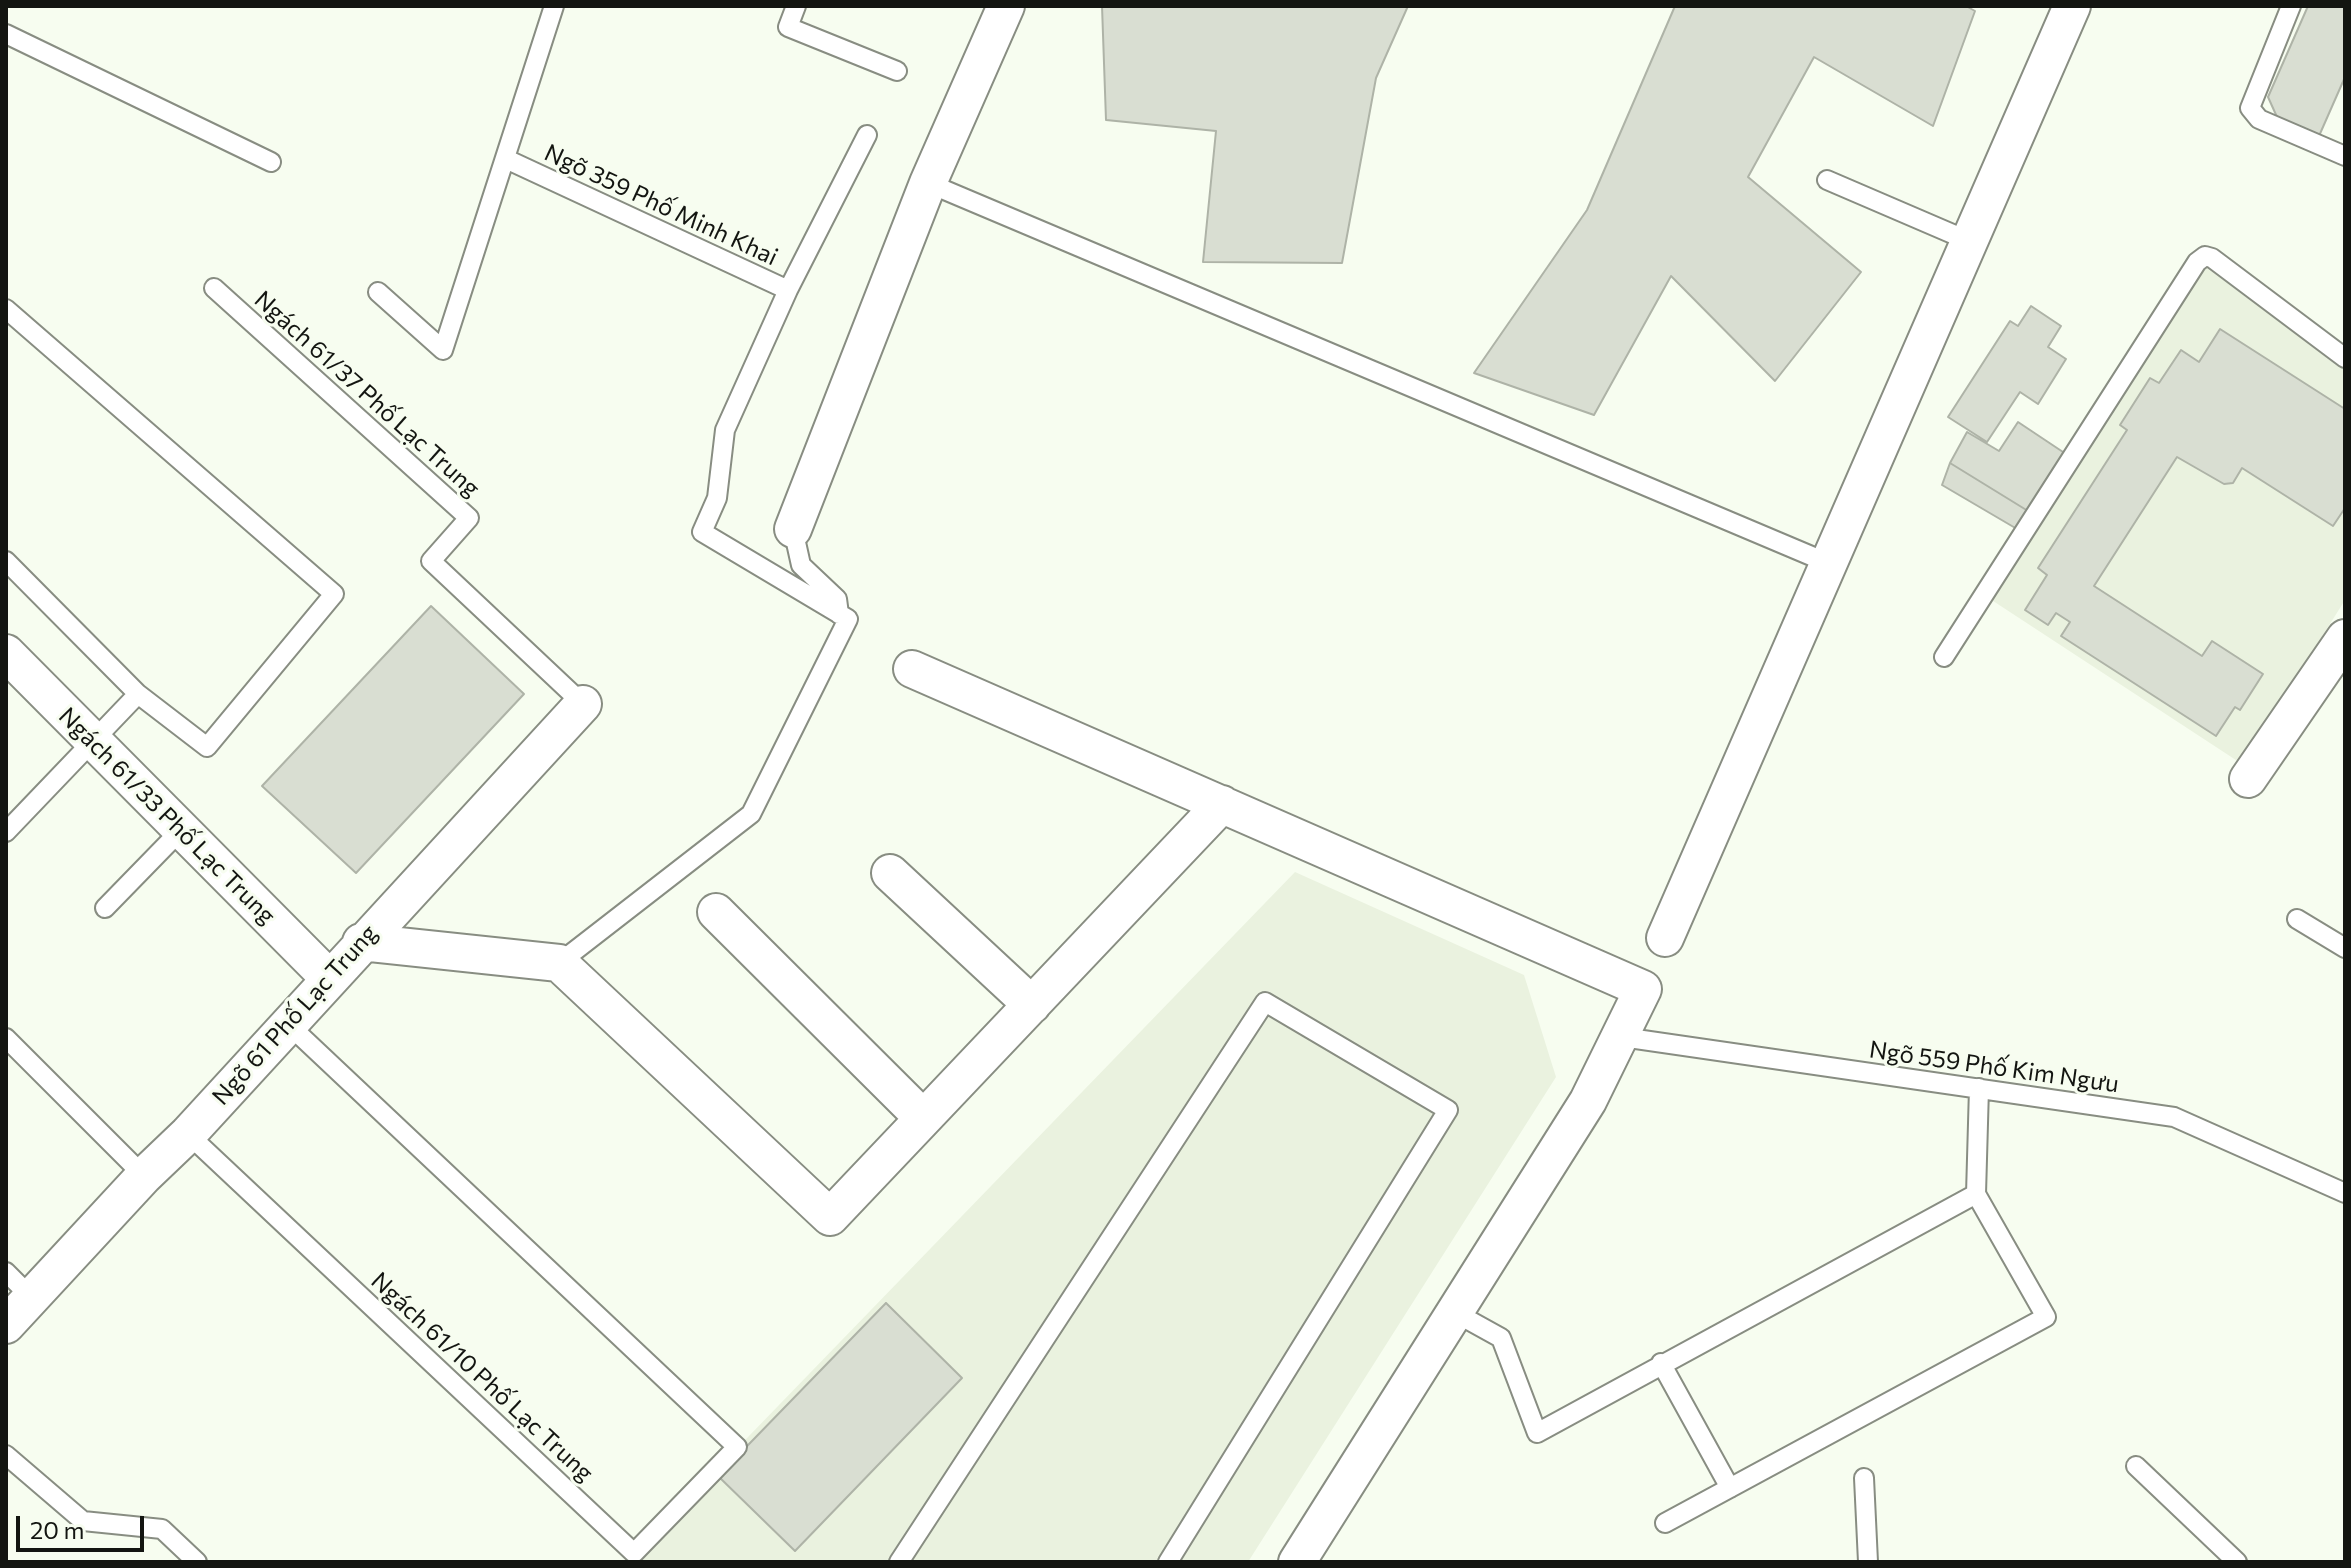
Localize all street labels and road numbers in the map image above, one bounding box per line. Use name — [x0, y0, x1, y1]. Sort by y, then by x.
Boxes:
street label: Ngõ 359 Phố Minh Khai — [540, 138, 782, 272]
street label: Ngách 61/37 Phố Lạc Trung — [248, 285, 486, 503]
street label: Ngách 61/33 Phố Lạc Trung — [53, 702, 281, 930]
street label: Ngõ 61 Phố Lạc Trung — [206, 919, 384, 1111]
street label: Ngõ 559 Phố Kim Ngưu — [1867, 1035, 2121, 1099]
street label: Ngách 61/10 Phố Lạc Trung — [365, 1267, 599, 1487]

